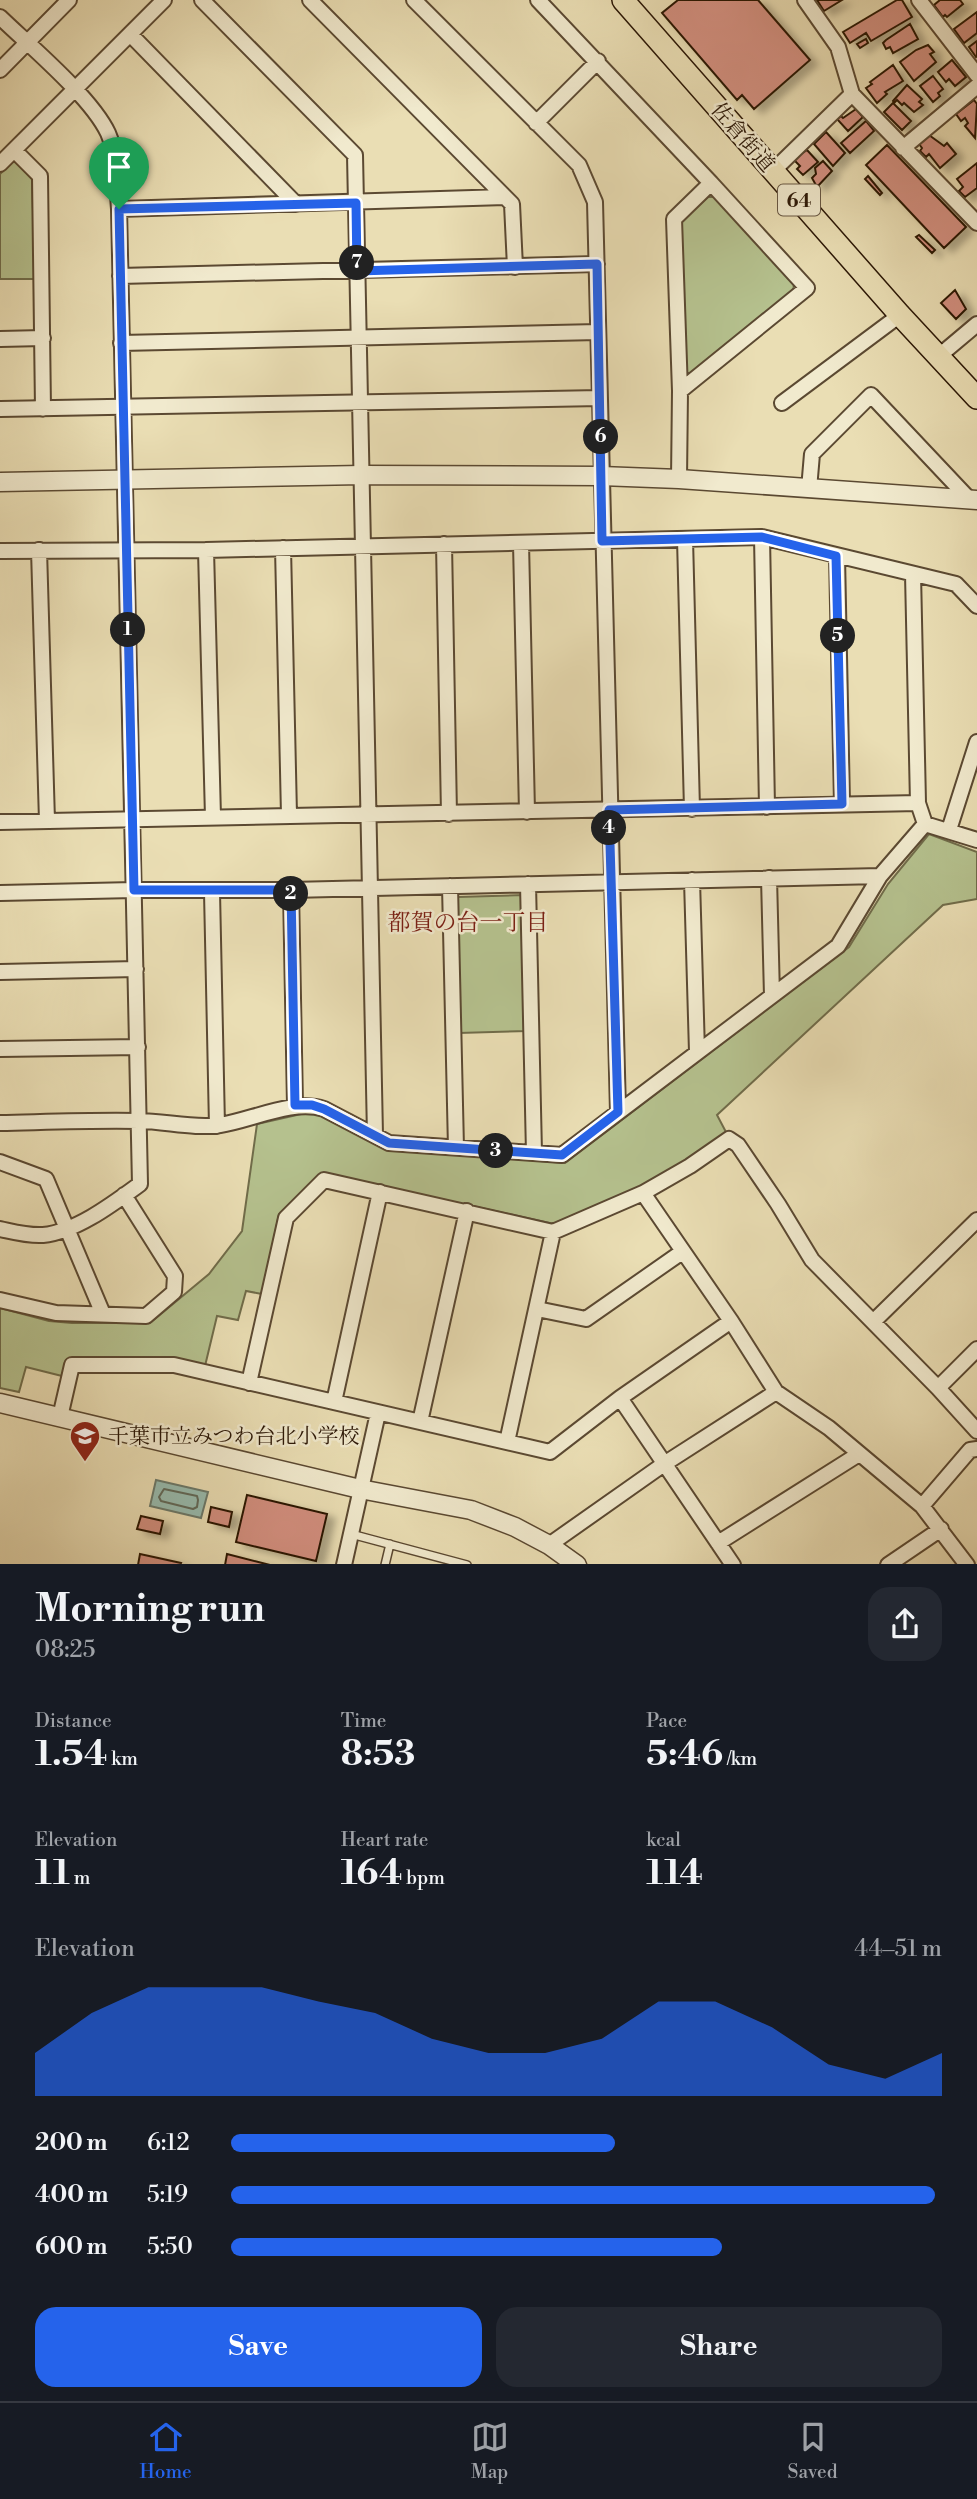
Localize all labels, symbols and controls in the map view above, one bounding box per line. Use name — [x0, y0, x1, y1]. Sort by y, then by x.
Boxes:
street label: 佐倉街道 — [705, 97, 780, 178]
pin — [89, 137, 149, 209]
icon: arrive — [100, 148, 138, 186]
road number: 64 — [778, 184, 820, 216]
pin: 7 — [340, 246, 374, 280]
text: 7 — [351, 250, 362, 274]
pin: 6 — [584, 420, 618, 454]
text: 6 — [595, 424, 606, 448]
pin: 1 — [110, 612, 146, 648]
text: 1 — [123, 617, 132, 641]
pin: 5 — [820, 618, 856, 654]
text: 5 — [832, 623, 843, 647]
pin: 4 — [592, 810, 626, 846]
text: 4 — [602, 815, 615, 839]
pin: 2 — [274, 876, 308, 912]
text: 2 — [285, 881, 296, 905]
district label: 都賀の台一丁目 — [388, 909, 549, 937]
pin: 3 — [478, 1134, 514, 1168]
text: 3 — [490, 1138, 501, 1162]
school or university icon: 千葉市立みつわ台北小学校 — [68, 1419, 102, 1463]
place label: 千葉市立みつわ台北小学校 — [108, 1424, 360, 1450]
text: Morning run — [35, 1586, 265, 1633]
button: share — [868, 1587, 942, 1661]
text: 08:25 — [35, 1636, 95, 1664]
text: Distance — [35, 1709, 112, 1733]
text: Time — [341, 1709, 386, 1733]
text: Pace — [646, 1709, 687, 1733]
text: 1.54 — [35, 1733, 107, 1776]
text: 8:53 — [341, 1733, 415, 1776]
text: 5:46 — [646, 1733, 723, 1776]
text: km — [107, 1747, 138, 1771]
text: /km — [723, 1747, 757, 1771]
text: Elevation — [35, 1828, 117, 1852]
text: Heart rate — [341, 1828, 428, 1852]
text: kcal — [646, 1828, 681, 1852]
text: 11 — [35, 1852, 70, 1895]
text: 164 — [341, 1852, 402, 1895]
text: 114 — [646, 1852, 703, 1895]
text: m — [70, 1866, 90, 1890]
text: bpm — [402, 1866, 445, 1890]
text: Elevation — [35, 1935, 135, 1963]
text: 44–51 m — [854, 1935, 942, 1963]
text: 200 m — [35, 2129, 107, 2157]
text: 6:12 — [147, 2129, 190, 2157]
text: 400 m — [35, 2181, 108, 2209]
text: 5:19 — [147, 2181, 188, 2209]
text: 600 m — [35, 2233, 108, 2261]
text: 5:50 — [147, 2233, 193, 2261]
button: Save — [35, 2307, 482, 2387]
button: Share — [496, 2307, 942, 2387]
tab: Home — [139, 2418, 192, 2484]
tab: Map — [471, 2418, 509, 2484]
tab: Saved — [788, 2418, 837, 2484]

